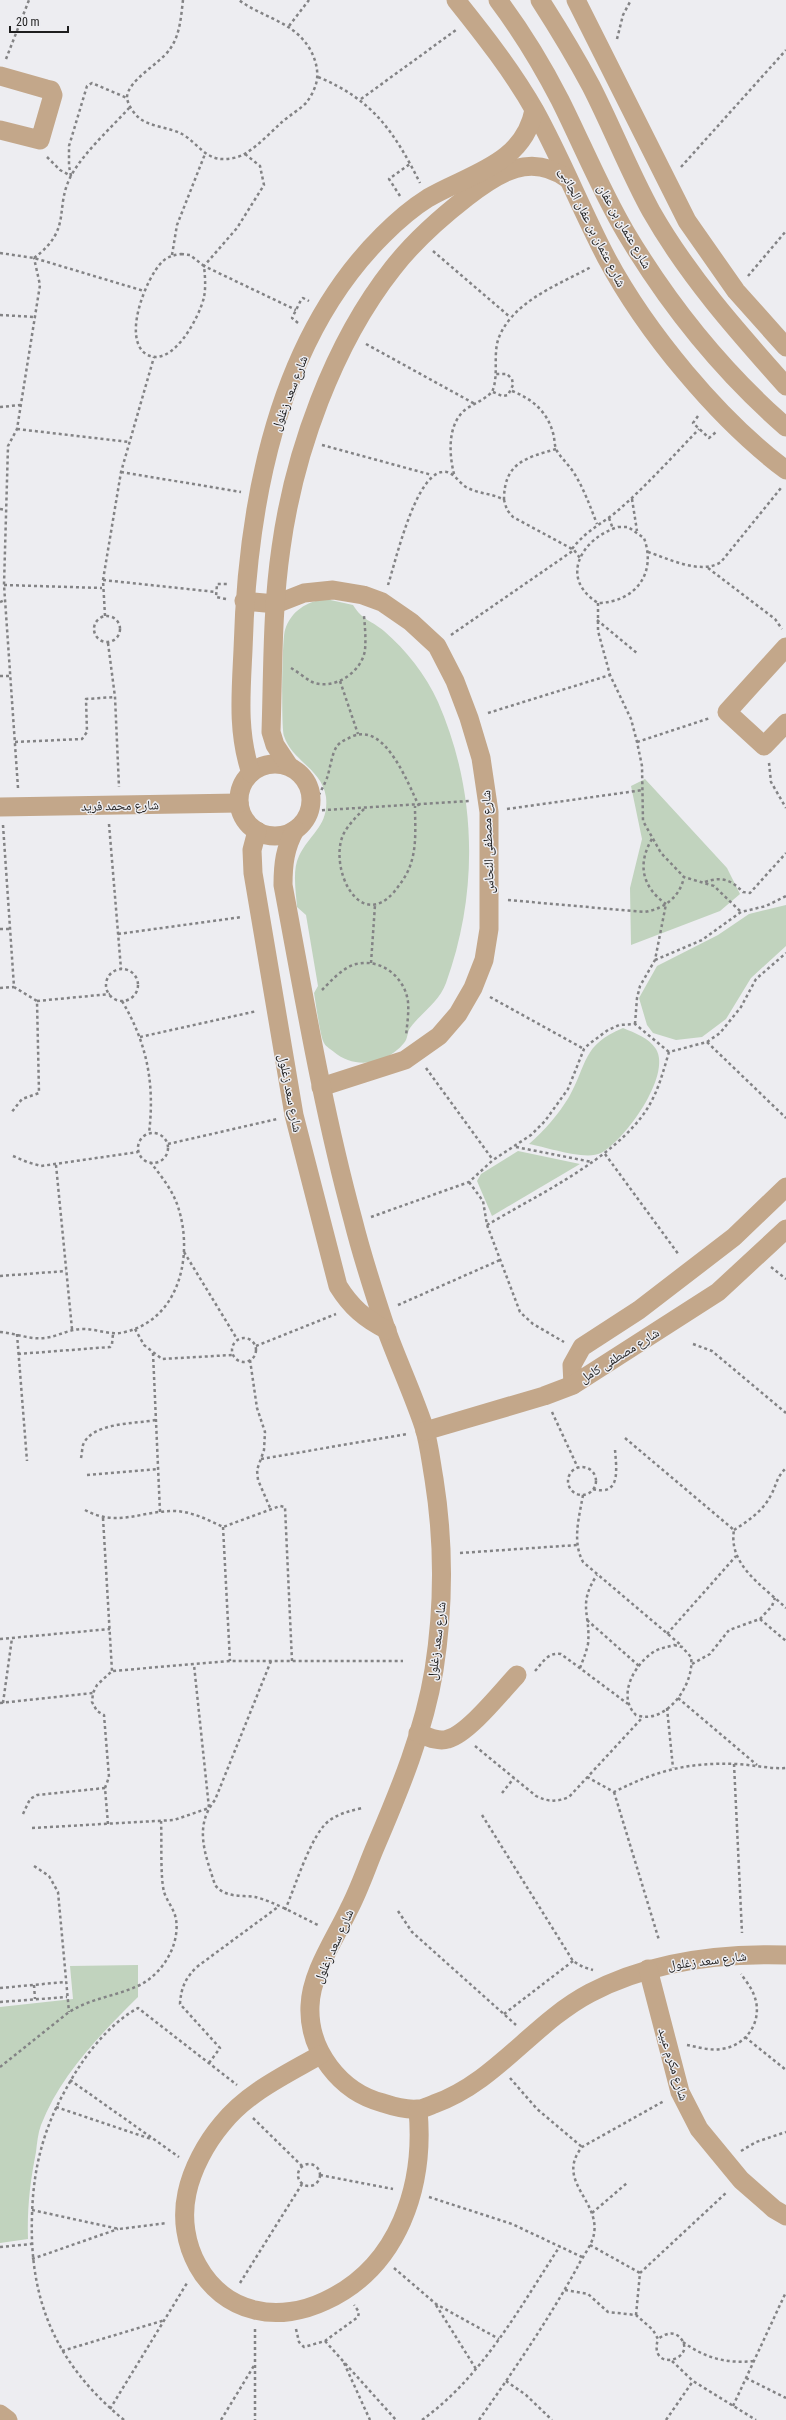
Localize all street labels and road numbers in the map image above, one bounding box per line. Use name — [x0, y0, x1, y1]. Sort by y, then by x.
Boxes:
street label: شارع عثمان بن عفان الجانبى — [554, 165, 629, 290]
street label: شارع عثمان بن عفان — [593, 181, 655, 272]
street label: شارع سعد زغلول — [268, 353, 313, 434]
street label: شارع مصطفى النحاس — [478, 790, 499, 894]
street label: شارع محمد فريد — [81, 797, 159, 816]
street label: شارع سعد زغلول — [274, 1053, 305, 1134]
street label: شارع مصطفى كامل — [577, 1325, 663, 1388]
street label: شارع سعد زغلول — [424, 1601, 451, 1682]
street label: شارع سعد زغلول — [310, 1907, 358, 1986]
street label: شارع سعد زغلول — [667, 1948, 748, 1975]
street label: شارع مكرم عبيد — [653, 2026, 692, 2103]

